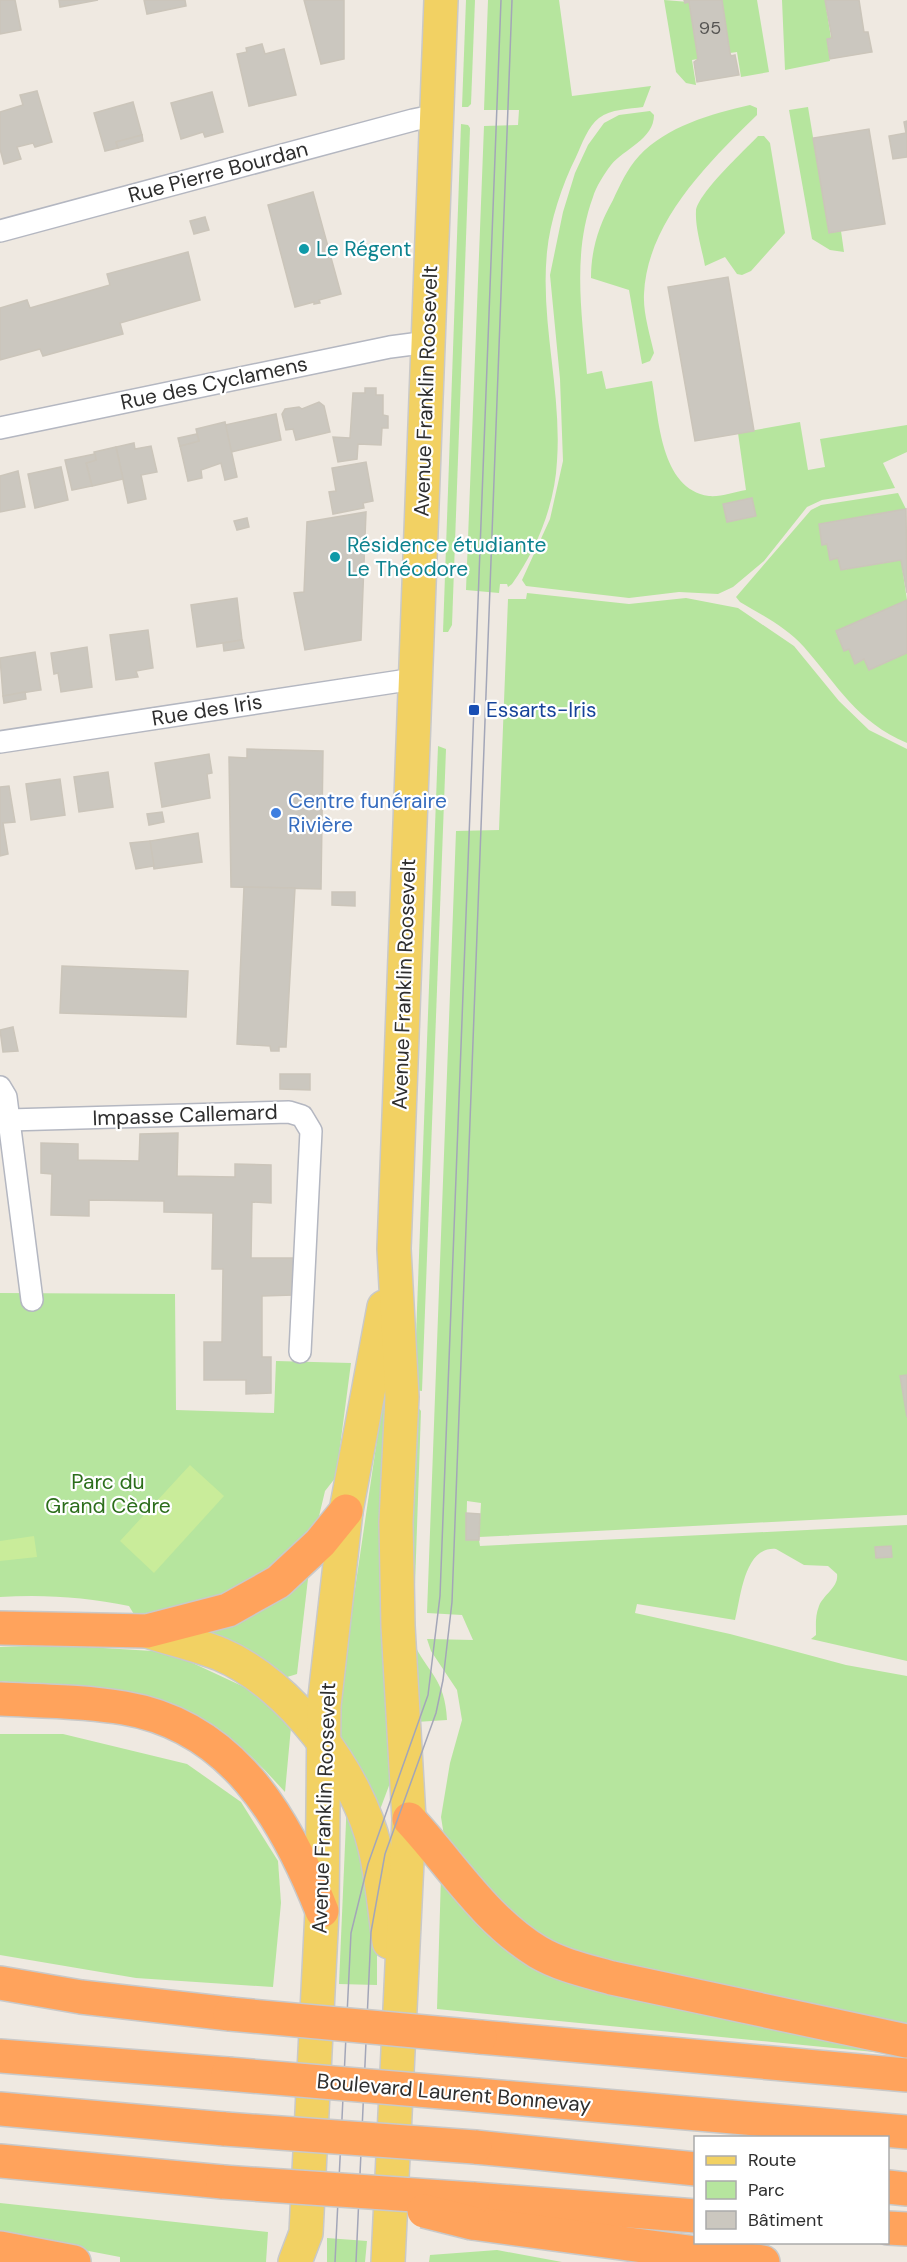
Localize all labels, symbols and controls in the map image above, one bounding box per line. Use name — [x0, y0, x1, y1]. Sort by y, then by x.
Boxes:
house number: 95 — [699, 16, 721, 40]
street label: Rue Pierre Bourdan — [125, 135, 311, 209]
place label: Le Régent — [316, 235, 411, 263]
marker: Le Régent — [297, 242, 311, 256]
street label: Avenue Franklin Roosevelt — [408, 265, 444, 517]
street label: Rue des Cyclamens — [118, 350, 310, 416]
place label: Résidence étudiante Le Théodore — [347, 531, 546, 583]
marker: Résidence étudiante Le Théodore — [328, 550, 342, 564]
street label: Rue des Iris — [150, 687, 264, 733]
place label: Essarts-Iris — [486, 696, 597, 724]
marker: Essarts-Iris — [467, 703, 481, 717]
place label: Centre funéraire Rivière — [288, 787, 447, 839]
marker: Centre funéraire Rivière — [269, 806, 283, 820]
street label: Avenue Franklin Roosevelt — [386, 858, 422, 1110]
street label: Impasse Callemard — [92, 1098, 278, 1132]
park label: Parc du Grand Cèdre — [45, 1468, 171, 1520]
street label: Avenue Franklin Roosevelt — [306, 1682, 342, 1934]
street label: Boulevard Laurent Bonnevay — [316, 2067, 593, 2119]
legend — [694, 2136, 889, 2244]
text: Route — [748, 2148, 796, 2172]
text: Parc — [748, 2178, 784, 2202]
text: Bâtiment — [748, 2208, 823, 2232]

